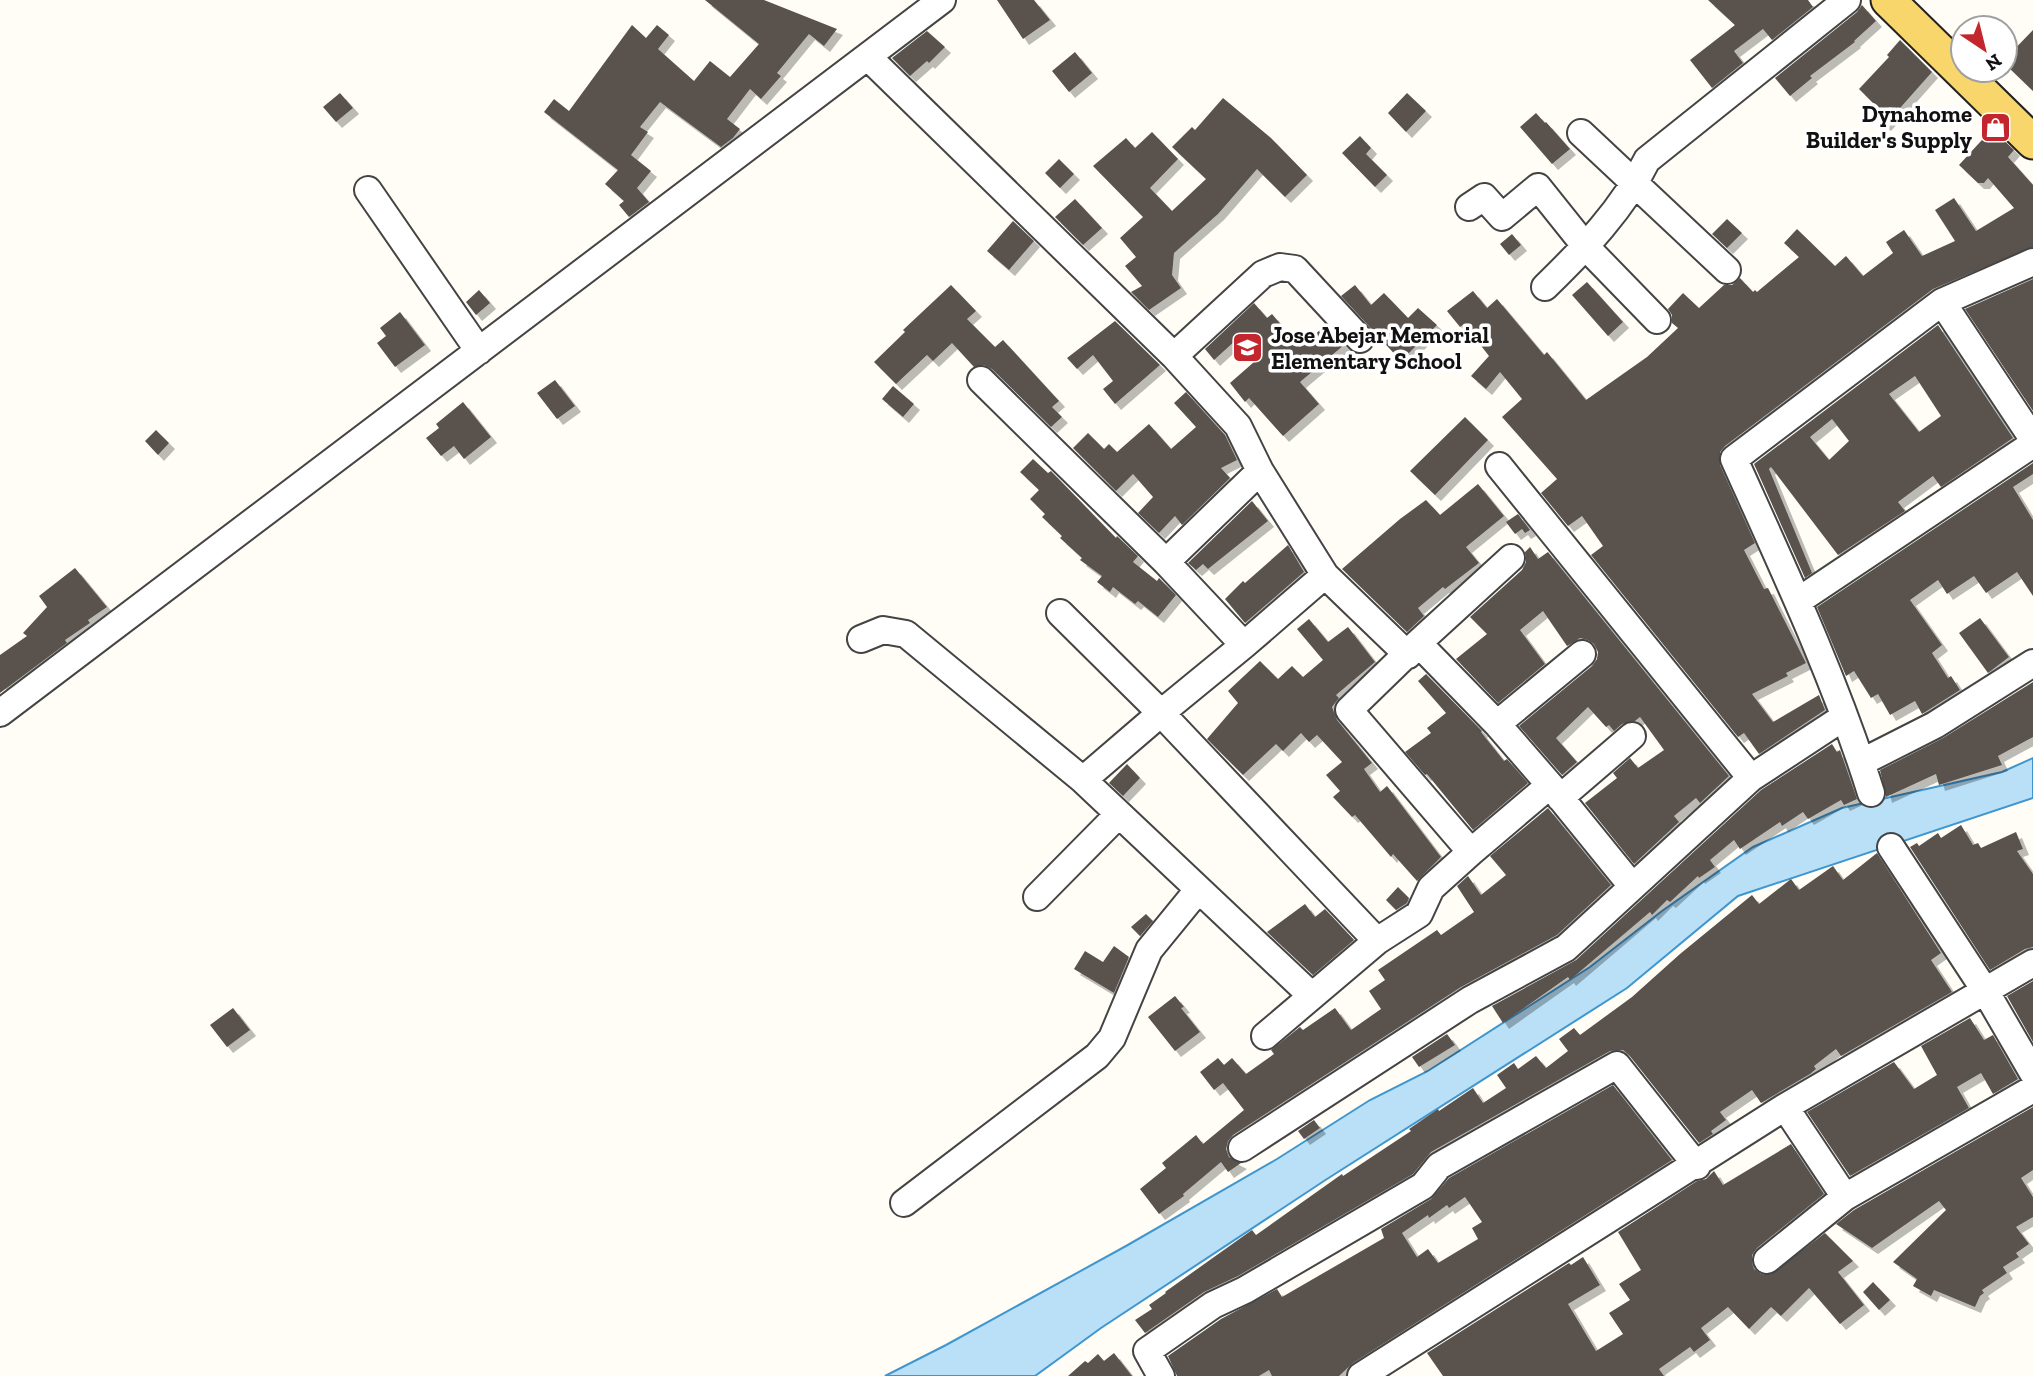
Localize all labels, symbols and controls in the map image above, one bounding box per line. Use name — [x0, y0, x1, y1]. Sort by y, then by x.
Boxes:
north arrow — [1949, 14, 2019, 84]
text: N — [1981, 49, 2006, 76]
place label: Dynahome Builder's Supply — [1806, 100, 1973, 154]
shop icon: Dynahome Builder's Supply — [1978, 110, 2012, 144]
place label: Jose Abejar Memorial Elementary School — [1271, 321, 1489, 375]
school or university icon: Jose Abejar Memorial Elementary School — [1231, 331, 1265, 365]

